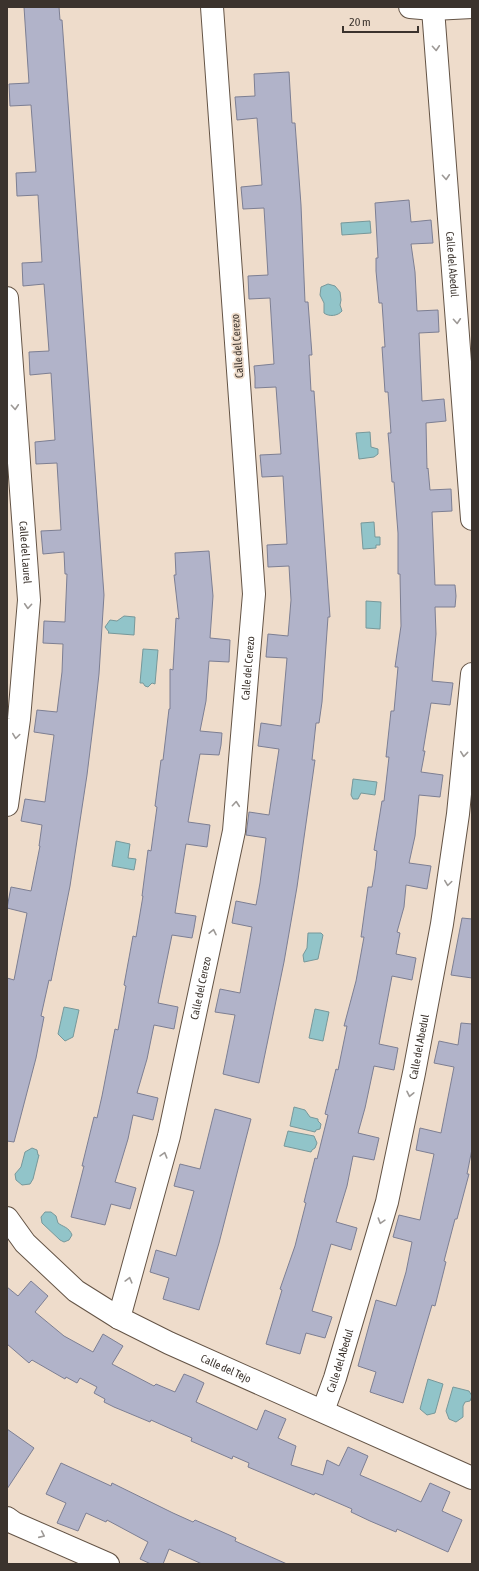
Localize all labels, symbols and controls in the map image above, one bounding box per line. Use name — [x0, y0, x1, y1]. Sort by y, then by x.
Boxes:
scale bar — [343, 8, 418, 34]
text: 20 m — [349, 15, 371, 29]
one-way arrow — [432, 45, 441, 51]
one-way arrow — [442, 174, 451, 180]
street label: Calle del Abedul — [444, 231, 461, 298]
street label: Calle del Cerezo — [229, 314, 245, 378]
one-way arrow — [452, 318, 461, 324]
one-way arrow — [10, 404, 19, 410]
street label: Calle del Laurel — [17, 521, 34, 584]
one-way arrow — [24, 603, 33, 609]
street label: Calle del Cerezo — [239, 636, 256, 701]
one-way arrow — [12, 733, 21, 739]
one-way arrow — [460, 751, 469, 758]
one-way arrow — [232, 801, 241, 808]
one-way arrow — [444, 880, 453, 887]
one-way arrow — [208, 929, 216, 935]
street label: Calle del Cerezo — [188, 955, 213, 1021]
street label: Calle del Abedul — [407, 1013, 431, 1081]
one-way arrow — [406, 1091, 414, 1097]
one-way arrow — [159, 1152, 168, 1159]
one-way arrow — [377, 1217, 386, 1224]
one-way arrow — [125, 1277, 133, 1283]
street label: Calle del Abedul — [324, 1327, 355, 1394]
street label: Calle del Tejo — [199, 1352, 253, 1385]
one-way arrow — [38, 1530, 45, 1538]

